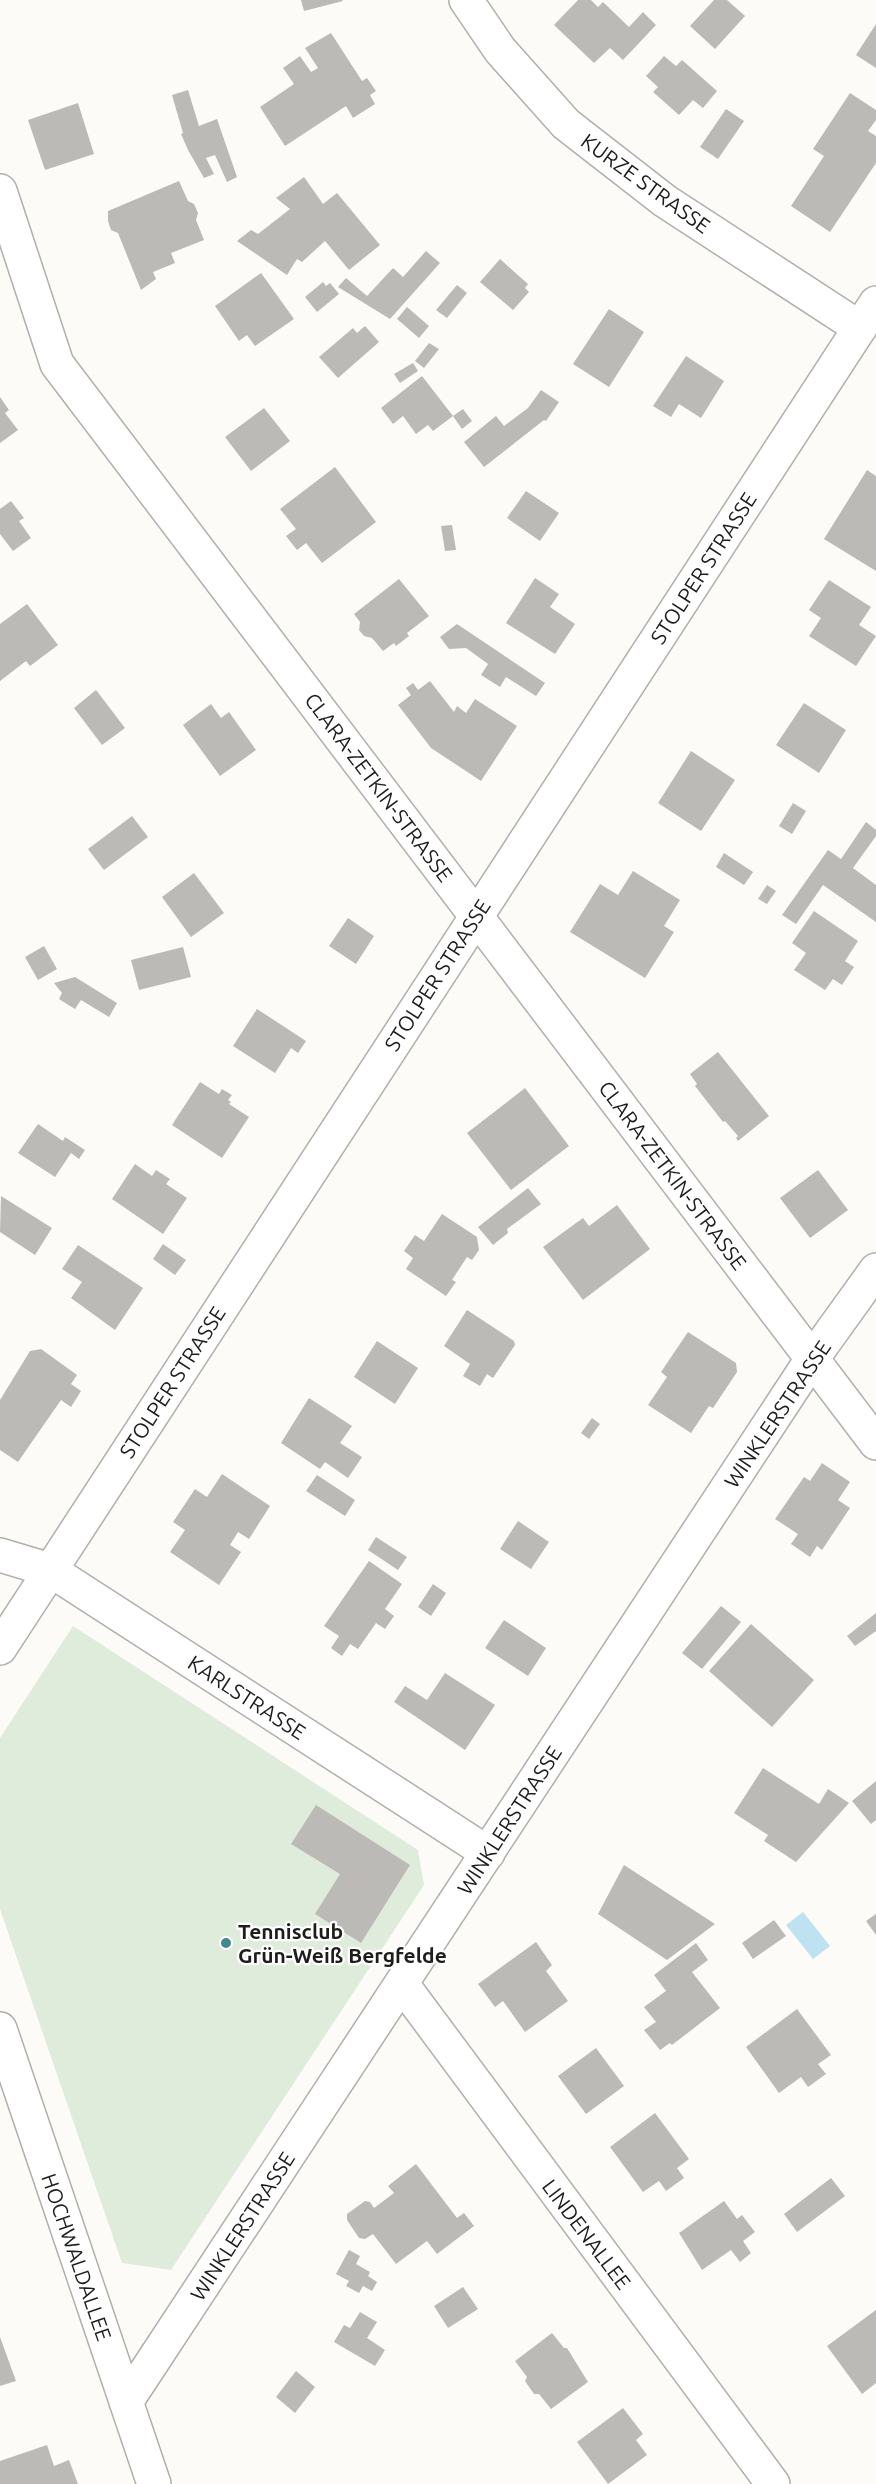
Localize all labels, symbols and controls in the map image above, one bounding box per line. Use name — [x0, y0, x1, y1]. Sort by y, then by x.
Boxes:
street label: KURZE STRASSE — [577, 128, 715, 238]
street label: STOLPER STRASSE — [645, 488, 761, 648]
street label: CLARA-ZETKIN-STRASSE — [300, 688, 458, 886]
street label: STOLPER STRASSE — [379, 895, 495, 1055]
street label: CLARA-ZETKIN-STRASSE — [594, 1076, 752, 1274]
street label: STOLPER STRASSE — [114, 1302, 230, 1462]
street label: WINKLERSTRASSE — [719, 1336, 835, 1492]
street label: KARLSTRASSE — [184, 1650, 310, 1744]
street label: WINKLERSTRASSE — [452, 1741, 566, 1899]
place label: Tennisclub Grün-Weiß Bergfelde — [238, 1919, 447, 1967]
marker: Tennisclub Grün-Weiß Bergfelde — [219, 1936, 233, 1950]
street label: WINKLERSTRASSE — [185, 2147, 299, 2305]
street label: HOCHWALDALLEE — [37, 2170, 117, 2344]
street label: LINDENALLEE — [538, 2174, 636, 2294]

